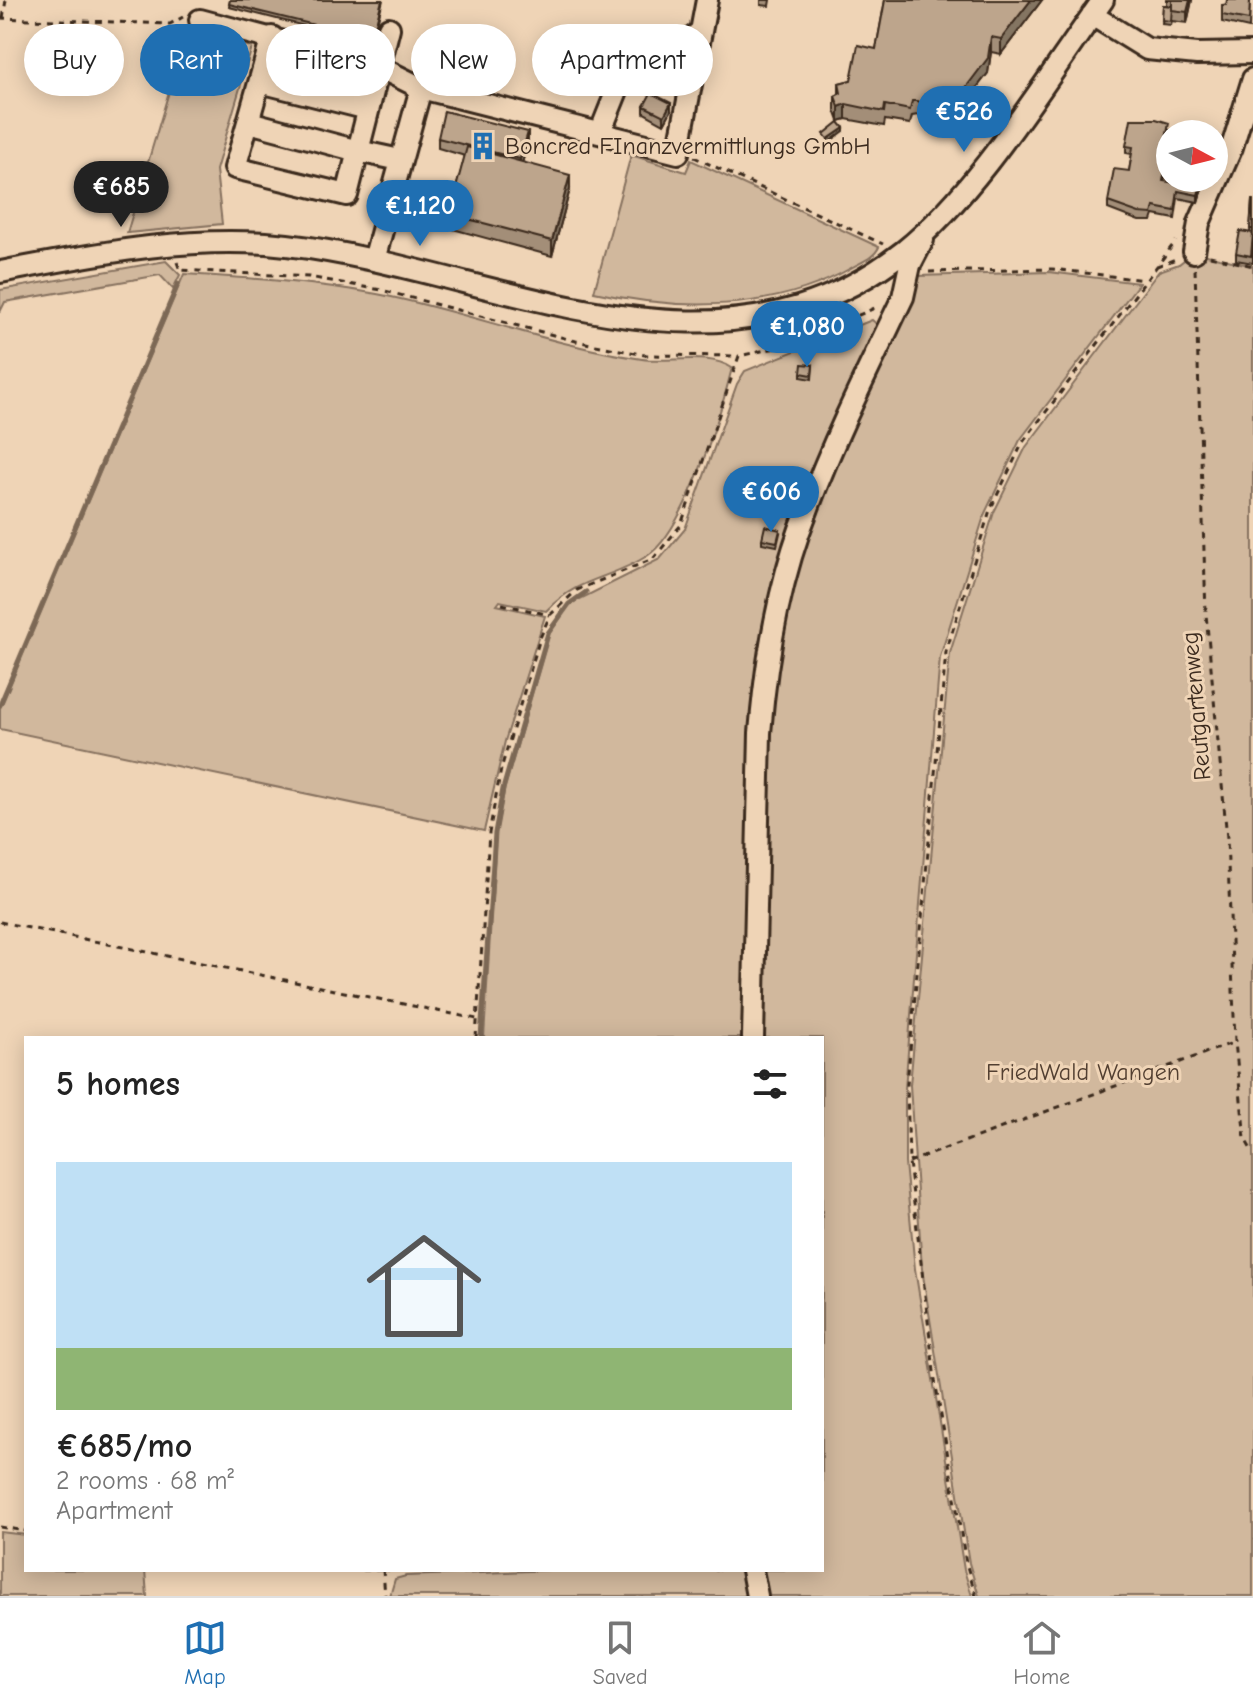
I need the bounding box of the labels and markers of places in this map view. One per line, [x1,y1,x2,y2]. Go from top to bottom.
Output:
pin: €526 [917,86,1011,154]
building icon: Boncred FInanzvermittlungs GmbH [468,131,498,161]
place label: Boncred FInanzvermittlungs GmbH [505,132,871,160]
pin: €685 [74,161,168,229]
pin: €1,120 [355,180,485,248]
pin: €1,080 [742,301,872,369]
pin: €606 [724,466,818,534]

